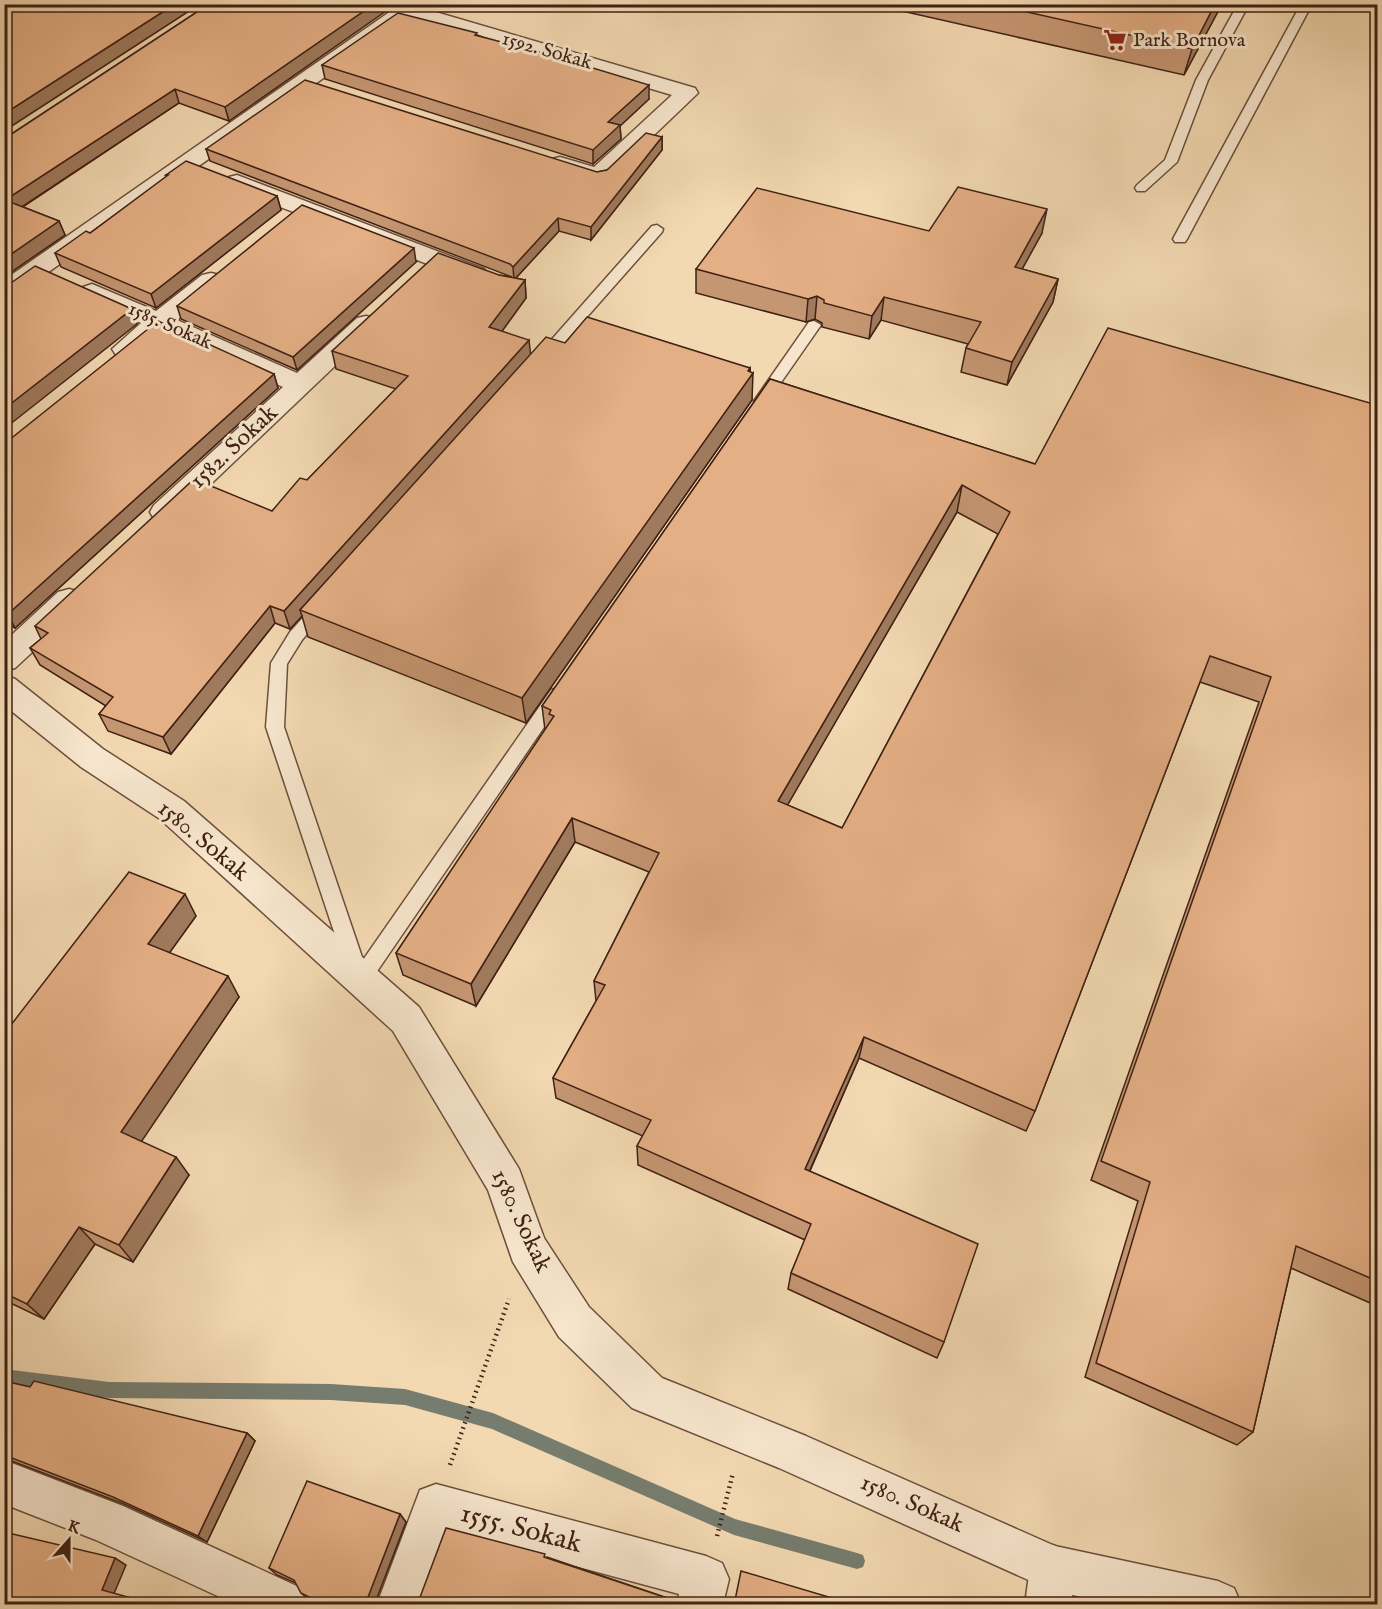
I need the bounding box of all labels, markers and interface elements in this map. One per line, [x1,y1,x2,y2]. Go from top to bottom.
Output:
street label: 1592. Sokak [499,26,595,76]
supermarket icon: Park Bornova [1102,27,1128,53]
place label: Park Bornova [1133,28,1246,53]
street label: 1585. Sokak [124,296,216,356]
street label: 1582. Sokak [183,398,285,496]
street label: 1580. Sokak [151,794,255,888]
street label: 1580. Sokak [484,1164,558,1278]
street label: 1580. Sokak [855,1467,969,1541]
street label: 1555. Sokak [456,1496,587,1562]
north arrow [39,1510,99,1570]
text: K [65,1516,84,1540]

